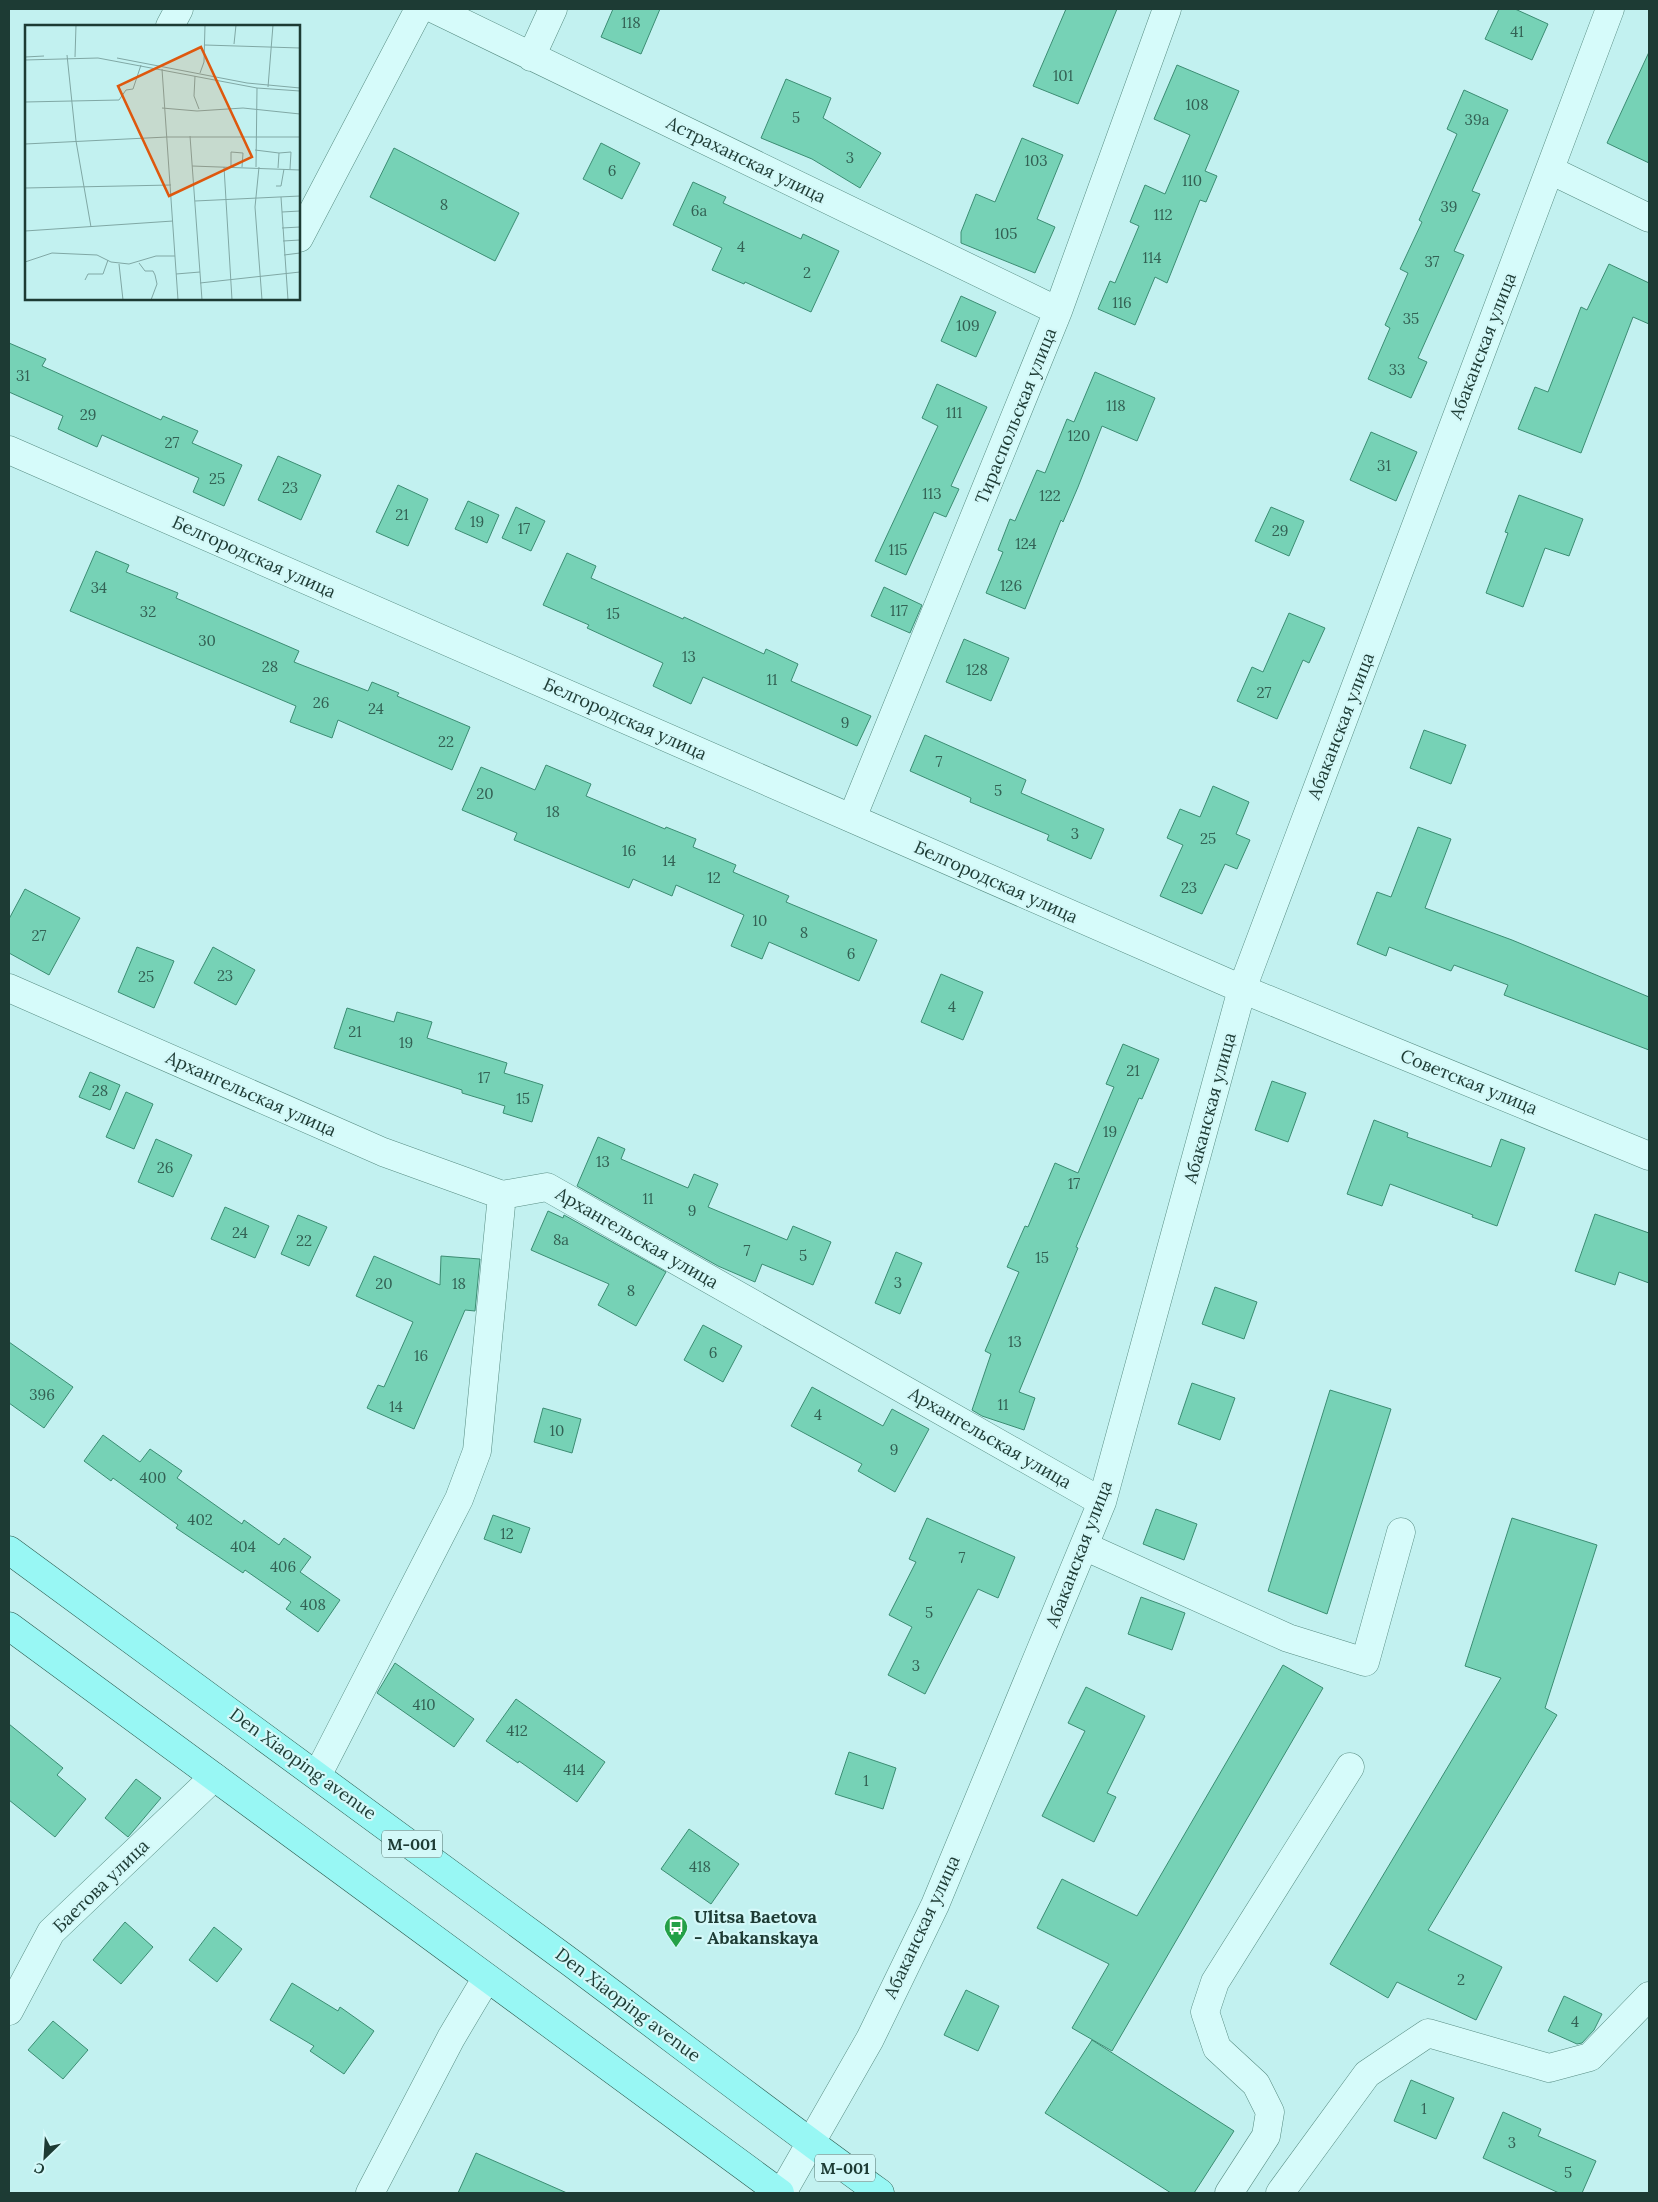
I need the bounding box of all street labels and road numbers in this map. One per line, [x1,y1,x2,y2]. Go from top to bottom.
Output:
street label: Астраханская улица [662,110,830,208]
street label: Абаканская улица [1444,269,1521,423]
street label: Тираспольская улица [970,324,1061,507]
street label: Белгородская улица [169,510,340,603]
street label: Абаканская улица [1302,649,1379,803]
street label: Белгородская улица [540,672,711,765]
street label: Белгородская улица [911,835,1082,928]
street label: Абаканская улица [1178,1030,1241,1187]
street label: Советская улица [1397,1044,1541,1120]
street label: Архангельская улица [161,1045,340,1142]
street label: Архангельская улица [551,1181,723,1294]
street label: Архангельская улица [904,1381,1076,1494]
street label: Абаканская улица [1040,1477,1117,1631]
street label: Den Xiaoping avenue [225,1703,381,1825]
road number: M-001 [382,1830,442,1858]
street label: Баетова улица [48,1834,154,1937]
street label: Абаканская улица [878,1852,965,2003]
street label: Den Xiaoping avenue [551,1942,706,2067]
road number: M-001 [815,2154,875,2182]

